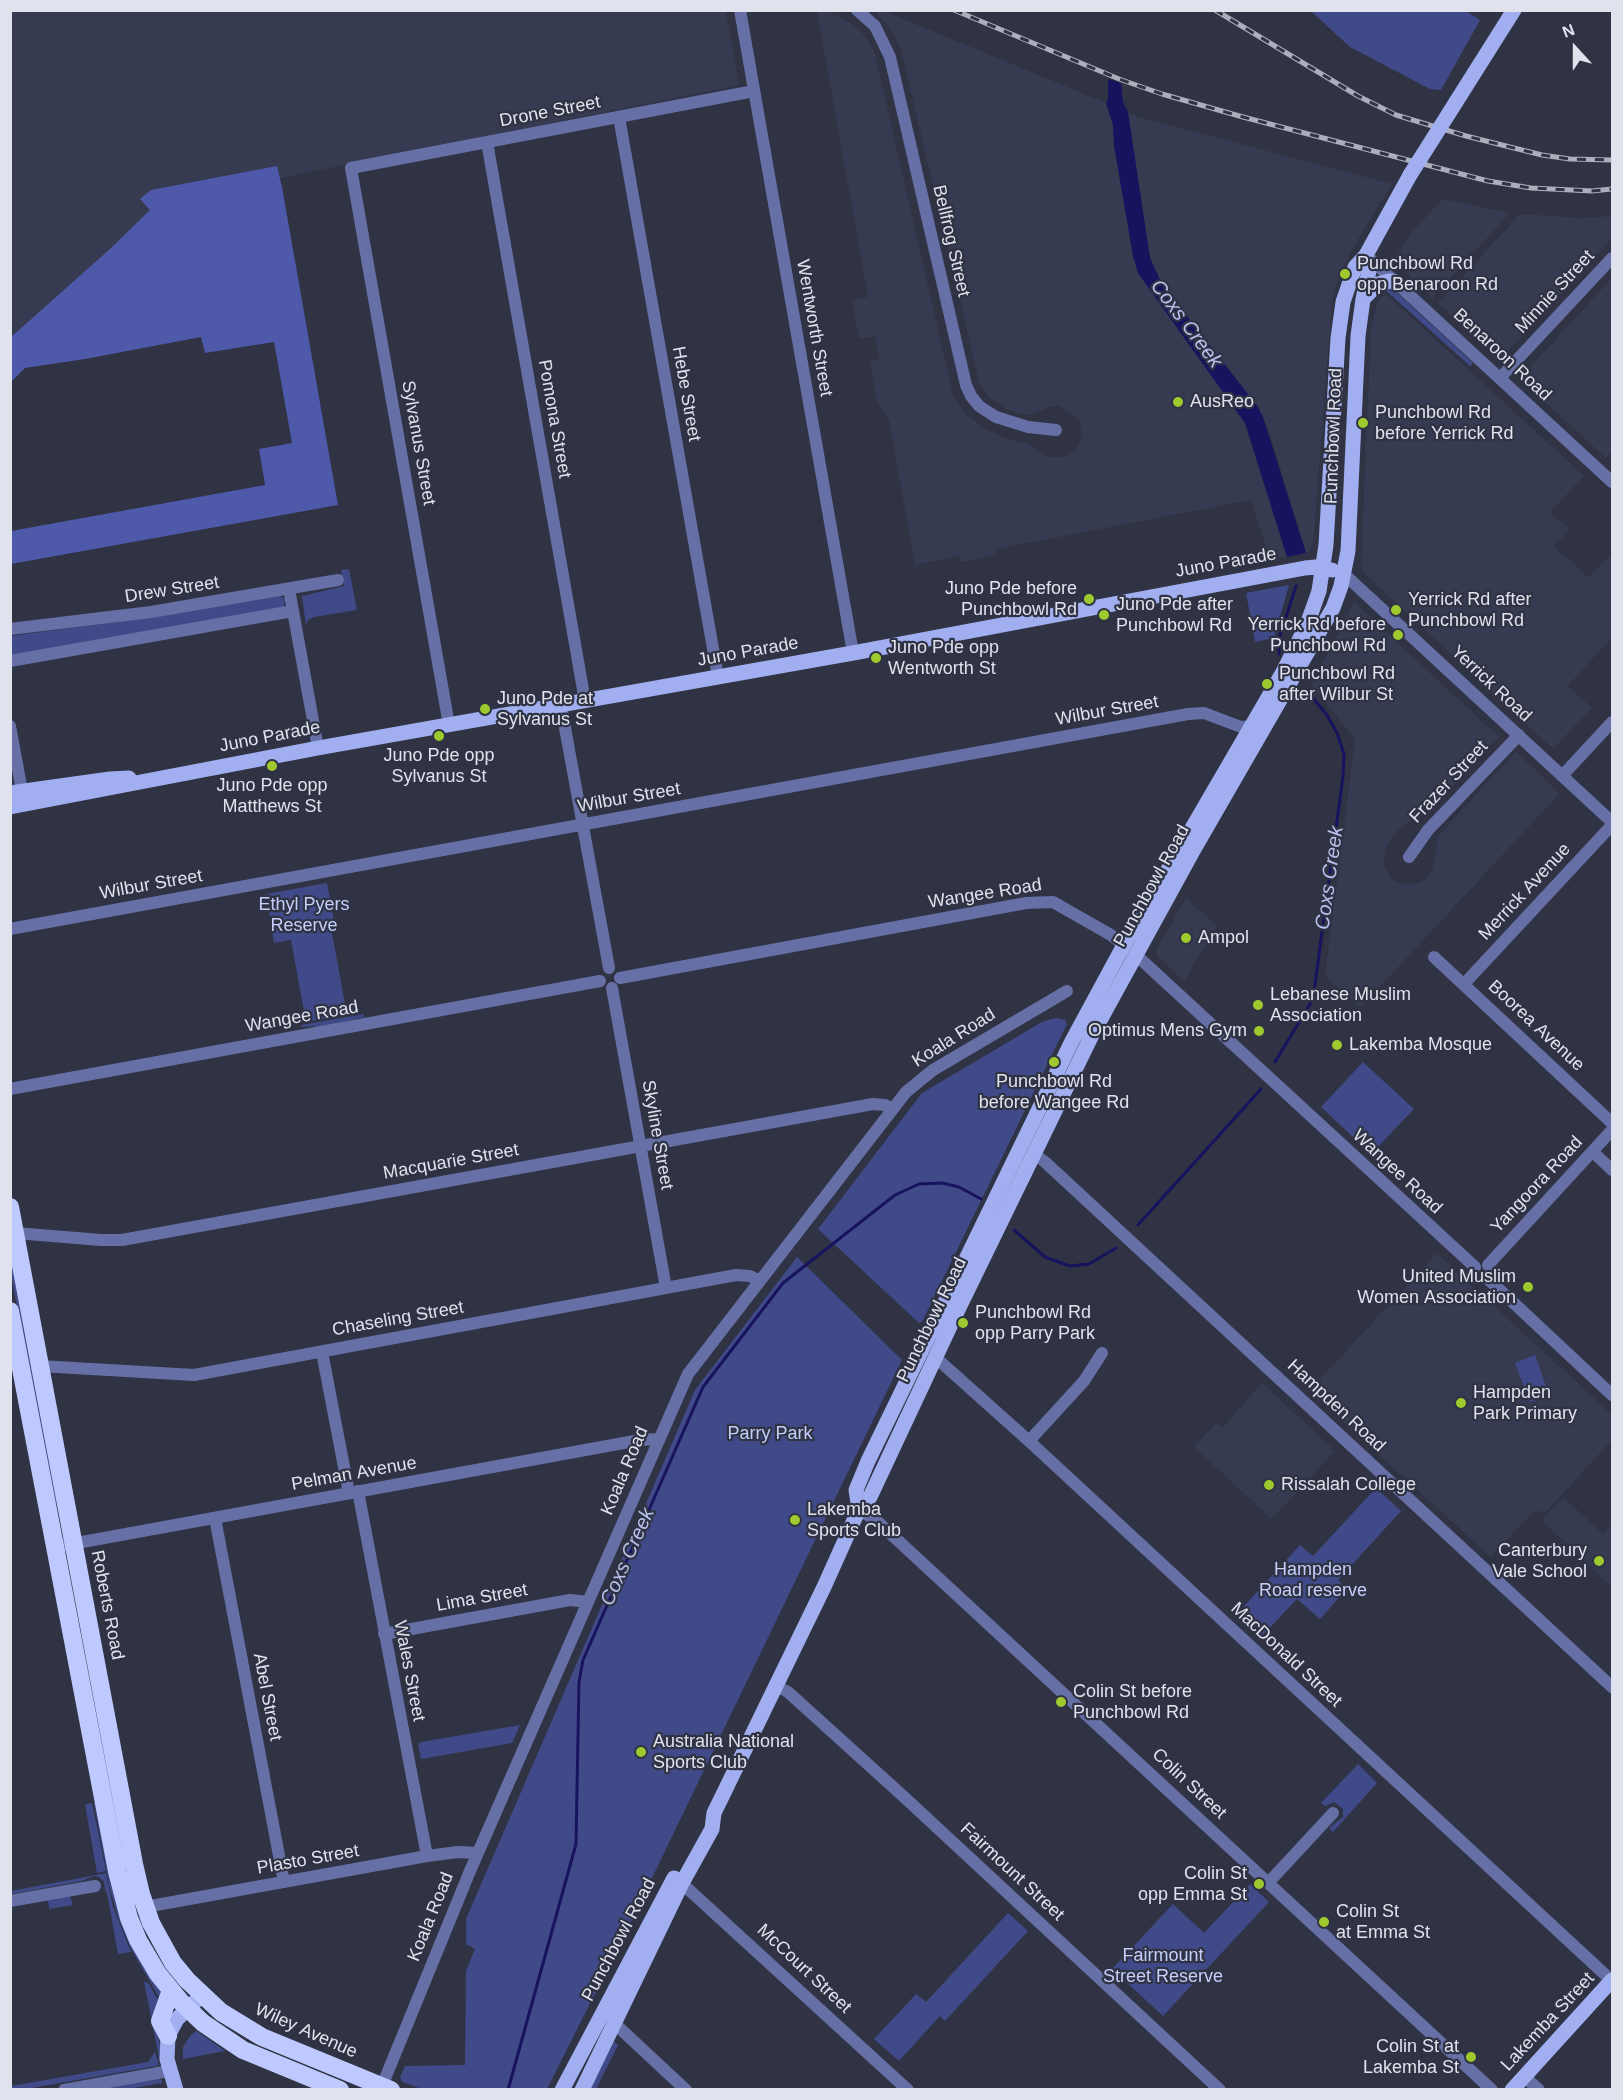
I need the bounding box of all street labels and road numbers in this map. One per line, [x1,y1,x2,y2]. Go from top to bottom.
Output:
street label: Drone Street [498,92,602,132]
street label: Bellfrog Street [928,183,974,299]
street label: Minnie Street [1511,246,1599,338]
street label: Wentworth Street [791,258,837,398]
street label: Benaroon Road [1449,304,1555,406]
street label: Hebe Street [667,345,705,443]
street label: Pomona Street [533,358,575,480]
street label: Punchbowl Road [1321,368,1347,504]
street label: Sylvanus Street [396,379,440,507]
street label: Juno Parade [1174,544,1278,582]
street label: Drew Street [123,572,221,608]
street label: Juno Parade [696,633,800,671]
street label: Yerrick Road [1446,641,1536,727]
street label: Wilbur Street [1054,691,1160,731]
street label: Juno Parade [218,717,322,757]
street label: Frazer Street [1405,736,1493,828]
street label: Wilbur Street [576,778,682,818]
street label: Punchbowl Road [1110,821,1194,951]
street label: Merrick Avenue [1475,839,1575,945]
street label: Wilbur Street [98,865,204,905]
street label: Wangee Road [927,874,1043,914]
street label: Boorea Avenue [1483,976,1589,1076]
street label: Wangee Road [244,996,360,1038]
street label: Koala Road [908,1004,1000,1072]
street label: Skyline Street [637,1078,677,1192]
street label: Wangee Road [1348,1125,1446,1219]
street label: Yangoora Road [1487,1132,1587,1238]
street label: Macquarie Street [382,1139,520,1185]
street label: Punchbowl Road [892,1254,972,1386]
street label: Chaseling Street [331,1297,465,1341]
street label: Hampden Road [1283,1355,1389,1457]
street label: Koala Road [597,1423,653,1519]
street label: Pelman Avenue [290,1452,418,1496]
street label: Roberts Road [86,1548,128,1662]
street label: Lima Street [435,1579,529,1617]
street label: MacDonald Street [1226,1598,1346,1712]
street label: Wales Street [389,1619,429,1723]
street label: Abel Street [248,1651,286,1743]
street label: Colin Street [1147,1744,1231,1824]
street label: Fairmount Street [956,1818,1068,1926]
street label: Plasto Street [255,1840,361,1880]
street label: Koala Road [403,1869,459,1965]
street label: Punchbowl Road [578,1875,660,2005]
street label: McCourt Street [752,1920,856,2018]
street label: Lakemba Street [1497,1968,1599,2076]
street label: Wiley Avenue [251,1999,361,2063]

